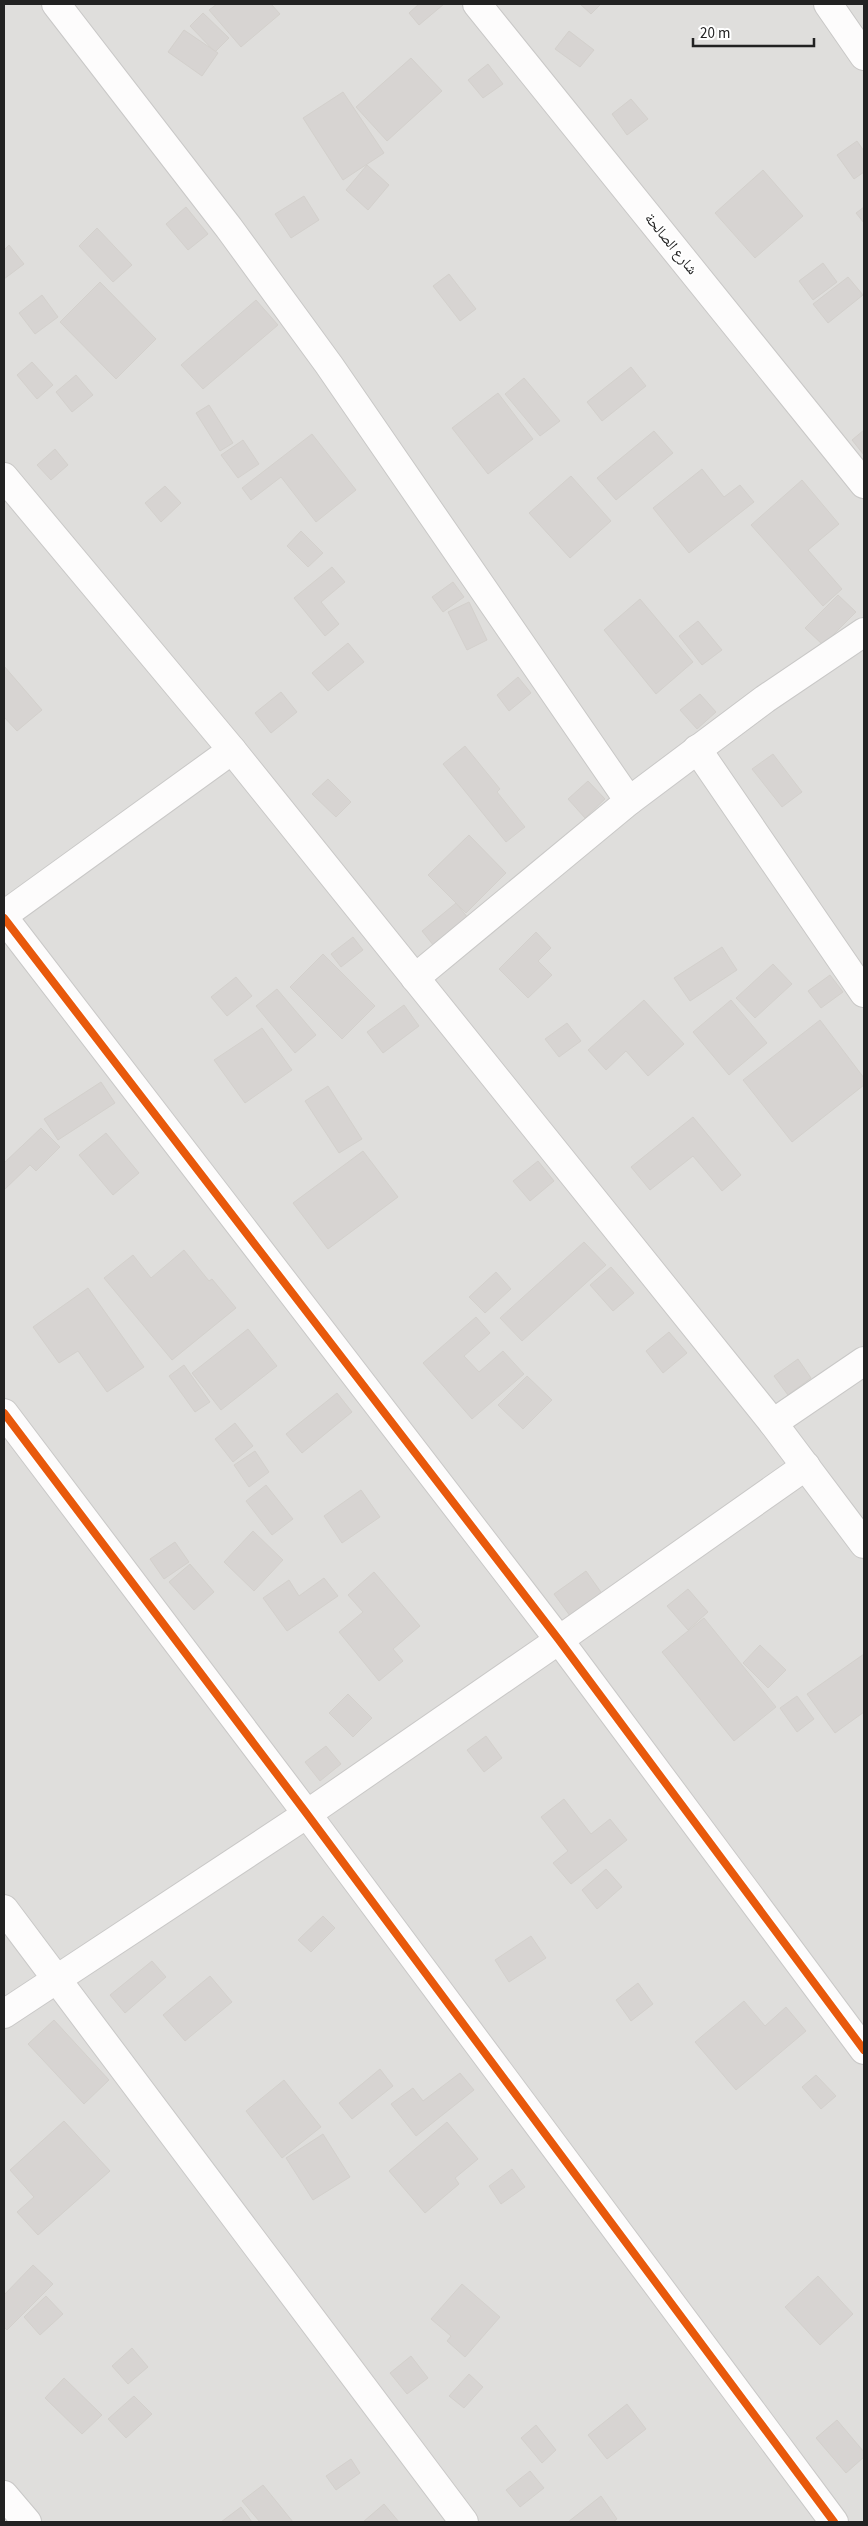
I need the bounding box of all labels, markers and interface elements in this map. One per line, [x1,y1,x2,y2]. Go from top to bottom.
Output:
scale bar [693,15,814,47]
text: 20 m [700,23,730,44]
street label: شارع الصالحة [640,209,702,279]

